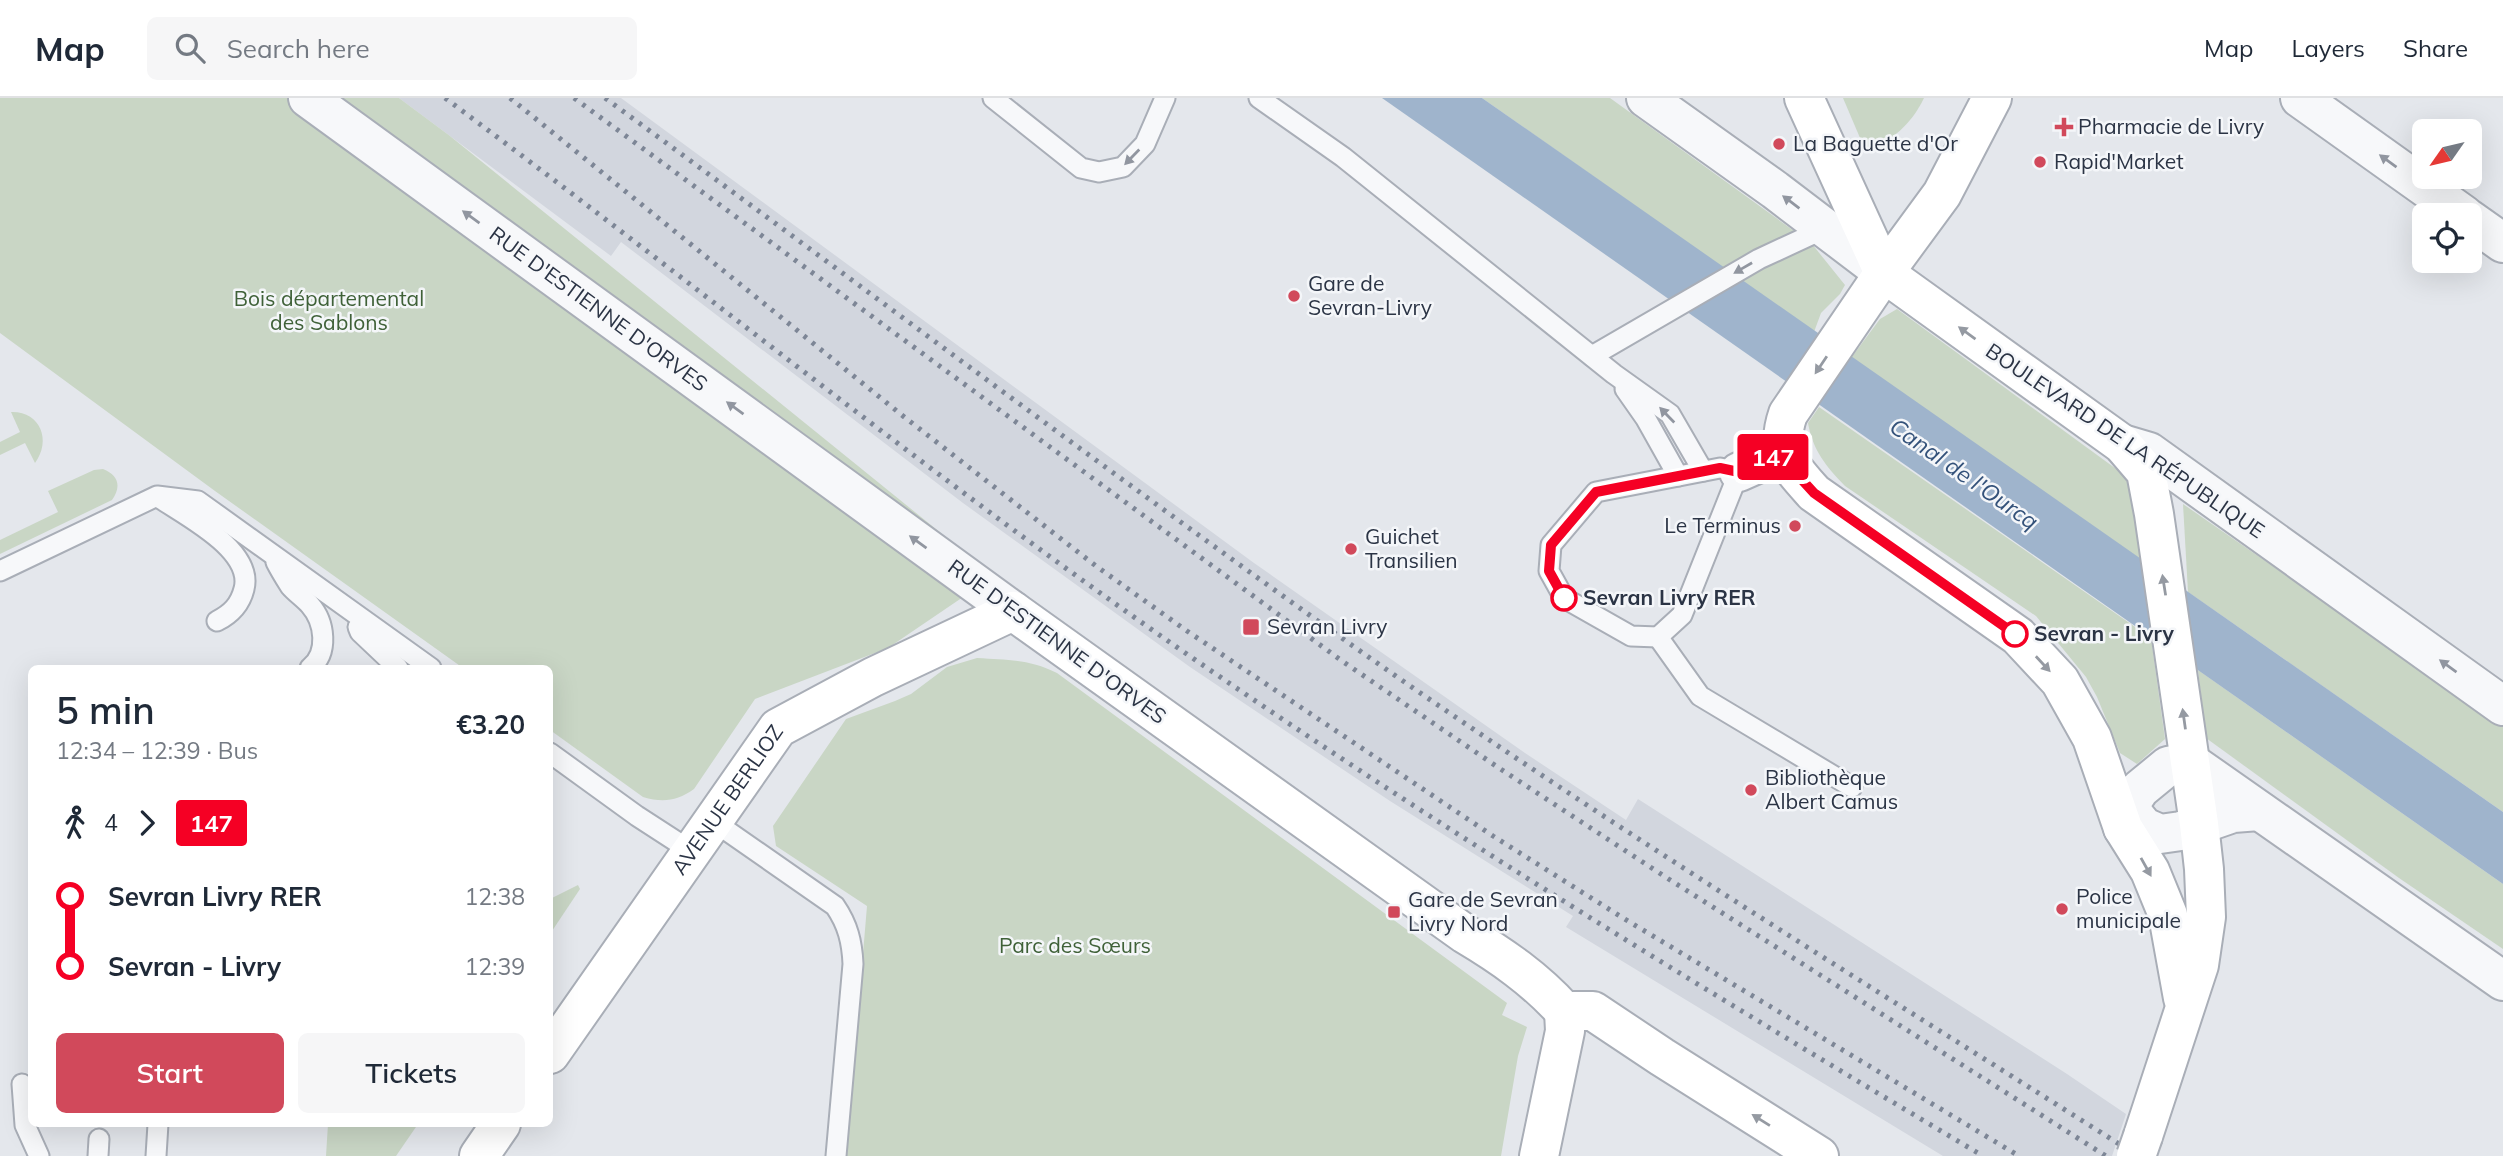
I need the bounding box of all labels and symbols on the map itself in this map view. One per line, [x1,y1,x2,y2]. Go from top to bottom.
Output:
place label: Pharmacie de Livry [2078,113,2264,139]
marker: Pharmacie de Livry [2056,119,2072,135]
north arrow [2412,119,2482,189]
place label: La Baguette d'Or [1793,130,1958,156]
marker: La Baguette d'Or [1771,136,1787,152]
one-way arrow [1125,148,1141,165]
place label: Rapid'Market [2054,148,2184,174]
marker: Rapid'Market [2032,154,2048,170]
one-way arrow [2379,154,2397,168]
one-way arrow [1782,195,1800,209]
one-way arrow [462,210,480,224]
street label: RUE D'ESTIENNE D'ORVES [485,220,713,396]
one-way arrow [1733,262,1752,275]
place label: Gare de Sevran-Livry [1308,270,1432,320]
park label: Bois départemental des Sablons [234,285,424,335]
marker: Gare de Sevran-Livry [1286,288,1302,304]
one-way arrow [1958,326,1976,340]
street label: BOULEVARD DE LA RÉPUBLIQUE [1981,337,2270,543]
one-way arrow [1814,355,1827,375]
one-way arrow [725,401,744,415]
one-way arrow [1659,406,1676,423]
water label: Canal de l'Ourcq [1884,412,2044,536]
line badge: 147 [1733,434,1813,480]
place label: Le Terminus [1664,512,1781,538]
marker: Le Terminus [1787,518,1803,534]
place label: Guichet Transilien [1365,523,1458,573]
one-way arrow [909,535,928,549]
marker: Guichet Transilien [1343,541,1359,557]
street label: RUE D'ESTIENNE D'ORVES [943,553,1172,729]
one-way arrow [2158,574,2169,596]
place label: Sevran Livry RER [1583,584,1756,610]
marker: Sevran Livry RER [1551,585,1577,611]
place label: Sevran Livry [1267,613,1387,639]
marker: Sevran Livry [1241,617,1261,637]
place label: Sevran - Livry [2034,620,2174,646]
marker: Sevran - Livry [2002,621,2028,647]
one-way arrow [2035,655,2051,672]
one-way arrow [2439,659,2457,673]
one-way arrow [2178,708,2189,730]
street label: AVENUE BERLIOZ [666,720,788,879]
place label: Bibliothèque Albert Camus [1765,764,1898,814]
marker: Bibliothèque Albert Camus [1743,782,1759,798]
one-way arrow [2140,857,2152,877]
place label: Police municipale [2076,883,2181,933]
place label: Gare de Sevran Livry Nord [1408,886,1558,936]
marker: Police municipale [2054,901,2070,917]
marker: Gare de Sevran Livry Nord [1386,904,1402,920]
park label: Parc des Sœurs [999,932,1151,958]
one-way arrow [1751,1113,1770,1126]

